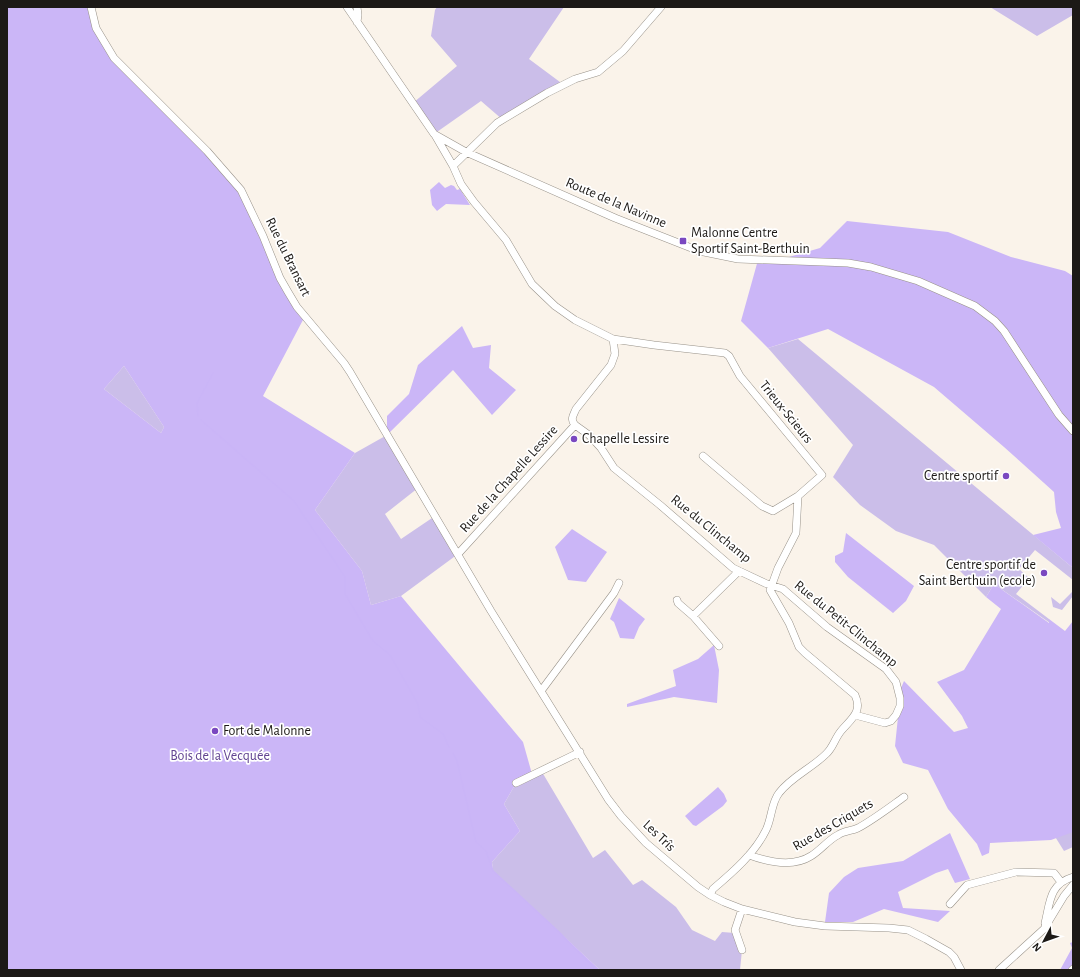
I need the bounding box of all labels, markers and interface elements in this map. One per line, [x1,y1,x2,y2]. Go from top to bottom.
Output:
street label: Route de la Navinne [563,175,669,231]
street label: Rue du Bransart [263,215,313,299]
place label: Malonne Centre Sportif Saint-Berthuin [691,226,810,256]
marker: Malonne Centre Sportif Saint-Berthuin [678,236,688,246]
street label: Trieux-Scieurs [757,378,815,446]
street label: Rue de la Chapelle Lessire [457,423,561,535]
place label: Chapelle Lessire [582,432,669,446]
marker: Chapelle Lessire [569,434,579,444]
place label: Centre sportif [924,469,999,483]
marker: Centre sportif [1001,471,1011,481]
street label: Rue du Clinchamp [668,492,754,566]
place label: Centre sportif de Saint Berthuin (ecole) [919,558,1036,588]
marker: Centre sportif de Saint Berthuin (ecole) [1039,568,1049,578]
street label: Rue du Petit-Clinchamp [792,578,900,670]
place label: Fort de Malonne [223,724,311,738]
marker: Fort de Malonne [210,726,220,736]
park label: Bois de la Vecquée [170,749,270,763]
street label: Rue des Criquets [791,796,875,854]
street label: Les Trîs [640,818,678,854]
north arrow [1024,921,1064,961]
text: N [1030,941,1043,954]

